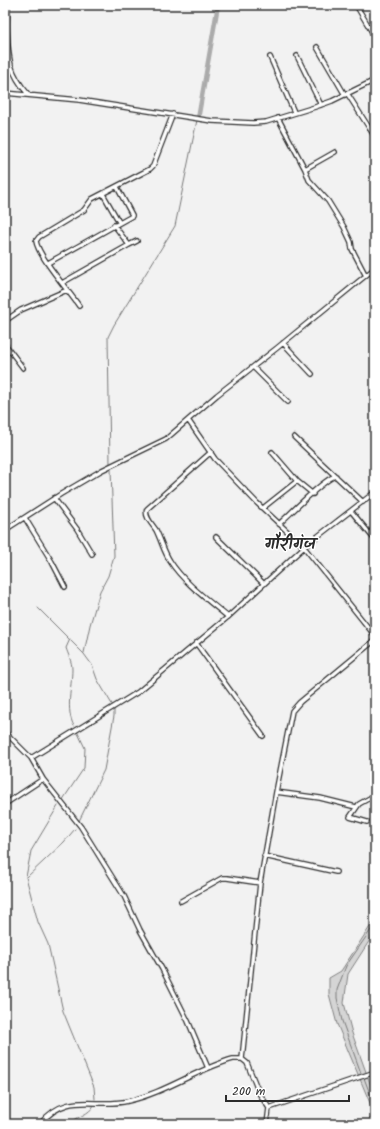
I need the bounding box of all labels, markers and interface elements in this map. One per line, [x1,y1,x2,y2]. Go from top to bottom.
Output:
district label: गौरीगंज [264,531,319,557]
scale bar [226,1077,349,1103]
text: 200 m [232,1082,266,1101]

